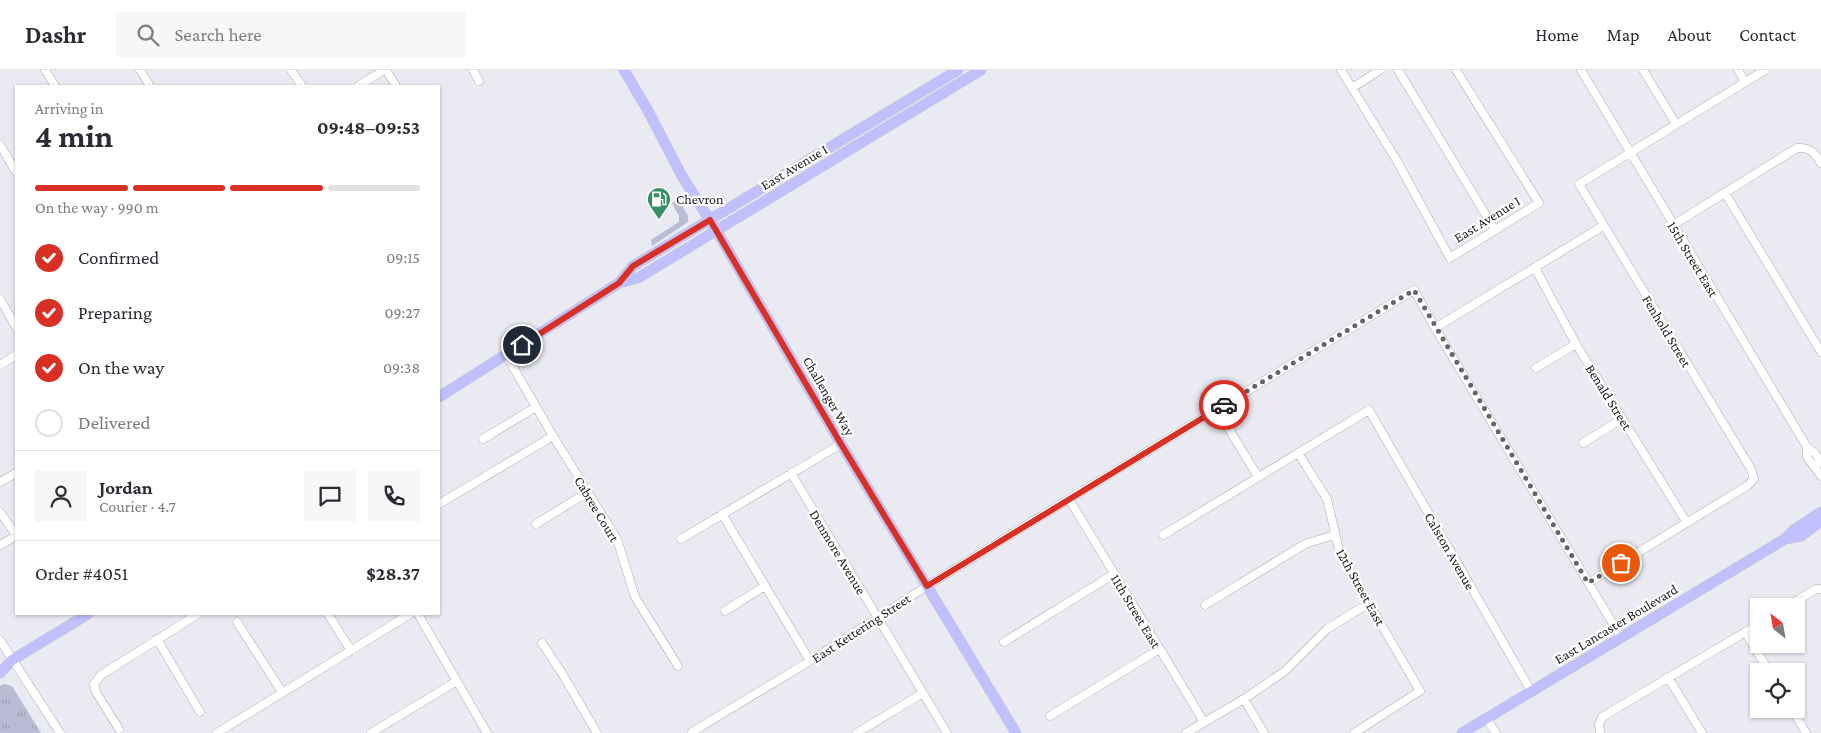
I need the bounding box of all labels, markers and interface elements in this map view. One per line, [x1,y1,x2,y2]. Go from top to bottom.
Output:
search box [116,12,466,57]
text: Dashr [25,21,86,48]
icon: search [134,21,162,49]
text: Search here [174,24,262,45]
text: Home [1536,25,1579,45]
text: Map [1607,25,1639,45]
text: About [1667,25,1711,45]
text: Contact [1739,25,1796,45]
text: Arriving in [35,100,103,117]
text: 09:48–09:53 [317,117,420,138]
text: 4 min [35,118,113,154]
street label: East Avenue I [758,141,830,193]
fuel station icon: Chevron [646,186,672,220]
place label: Chevron [676,191,724,207]
street label: East Avenue I [1451,192,1523,246]
text: On the way · 990 m [35,199,159,216]
street label: 15th Street East [1664,218,1722,300]
icon: check [35,244,63,272]
text: Confirmed [78,247,159,268]
text: 09:15 [386,249,420,266]
street label: Fenhold Street [1639,292,1695,370]
icon: check [35,299,63,327]
text: Preparing [78,302,152,323]
text: 09:27 [384,304,420,321]
pin [501,324,543,366]
icon: home [508,331,536,359]
icon: check [35,354,63,382]
street label: Challenger Way [800,354,858,439]
text: On the way [78,357,164,378]
text: 09:38 [383,359,420,376]
street label: Benald Street [1583,361,1636,433]
courier [1199,380,1249,430]
icon: car [1210,391,1238,419]
text: Delivered [78,412,151,433]
button: person [35,470,87,522]
button: chat [304,470,356,522]
button: phone [368,470,420,522]
street label: Cabree Court [571,473,623,545]
text: Jordan [99,477,153,498]
text: Courier · 4.7 [99,498,176,515]
street label: Denmore Avenue [806,507,870,597]
street label: Calston Avenue [1421,509,1479,593]
pin [1600,542,1642,584]
street label: 12th Street East [1333,546,1389,629]
icon: bag [1607,549,1635,577]
text: Order #4051 [35,563,128,584]
text: $28.37 [366,563,420,584]
street label: 11th Street East [1108,571,1165,651]
street label: East Lancaster Boulevard [1552,581,1681,667]
street label: East Kettering Street [809,590,914,666]
north arrow [1750,598,1805,652]
map controls [1750,598,1805,718]
button: locate [1750,663,1805,718]

